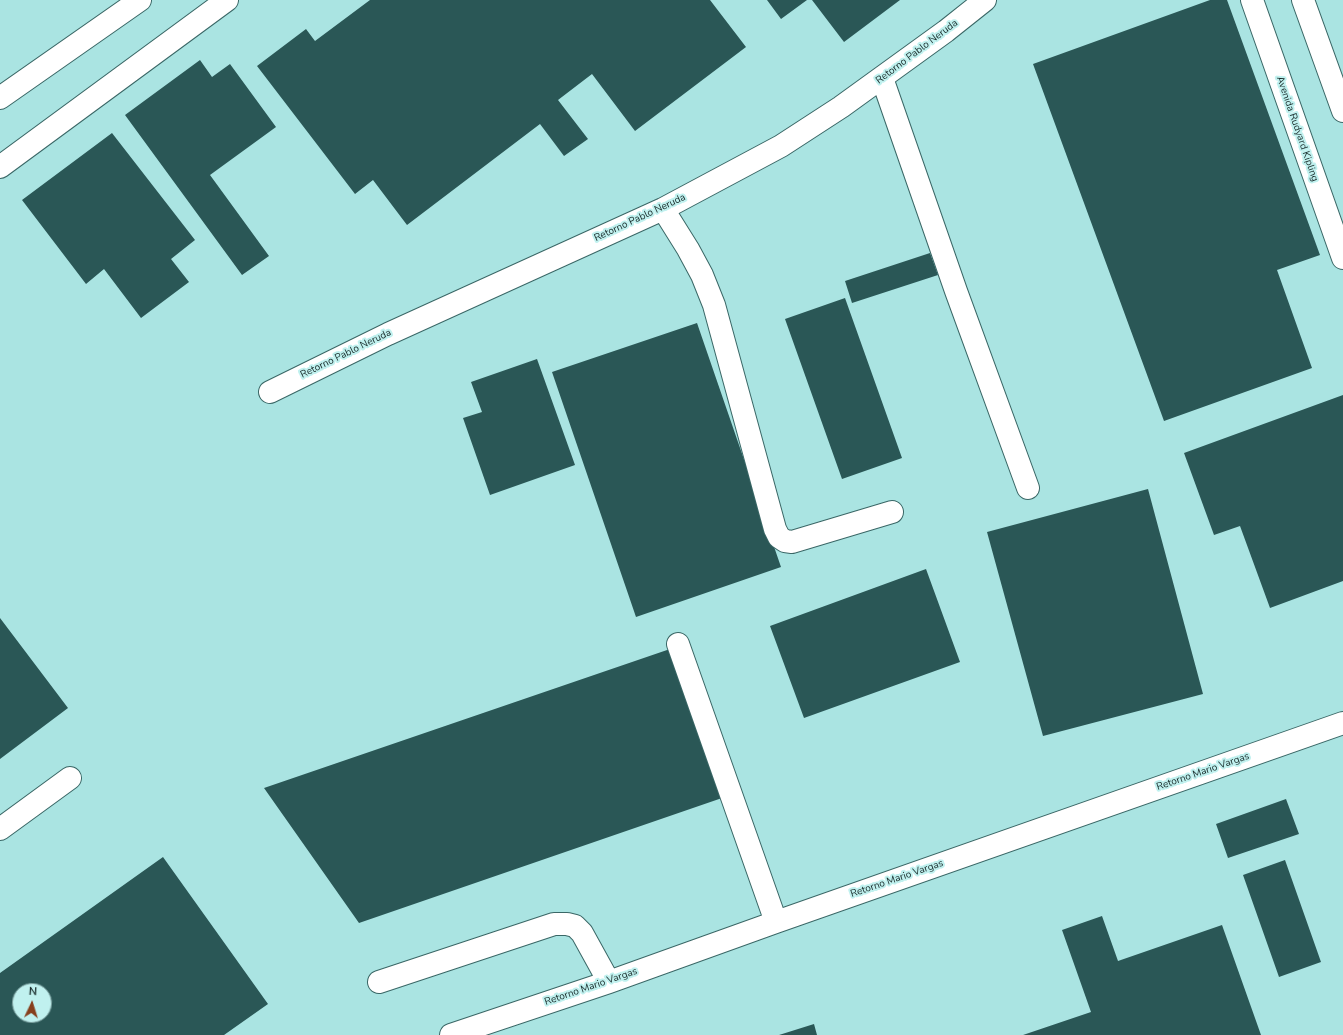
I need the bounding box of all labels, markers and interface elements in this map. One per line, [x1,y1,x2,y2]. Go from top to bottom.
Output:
street label: Retorno Pablo Neruda [874,17,960,87]
street label: Avenida Rudyard Kipling [1273,75,1321,183]
street label: Retorno Pablo Neruda [592,192,688,244]
street label: Retorno Pablo Neruda [299,327,393,381]
street label: Retorno Mario Vargas [1155,750,1251,794]
street label: Retorno Mario Vargas [849,857,945,901]
street label: Retorno Mario Vargas [543,965,639,1009]
north arrow [12,983,52,1023]
text: N [28,984,37,999]

